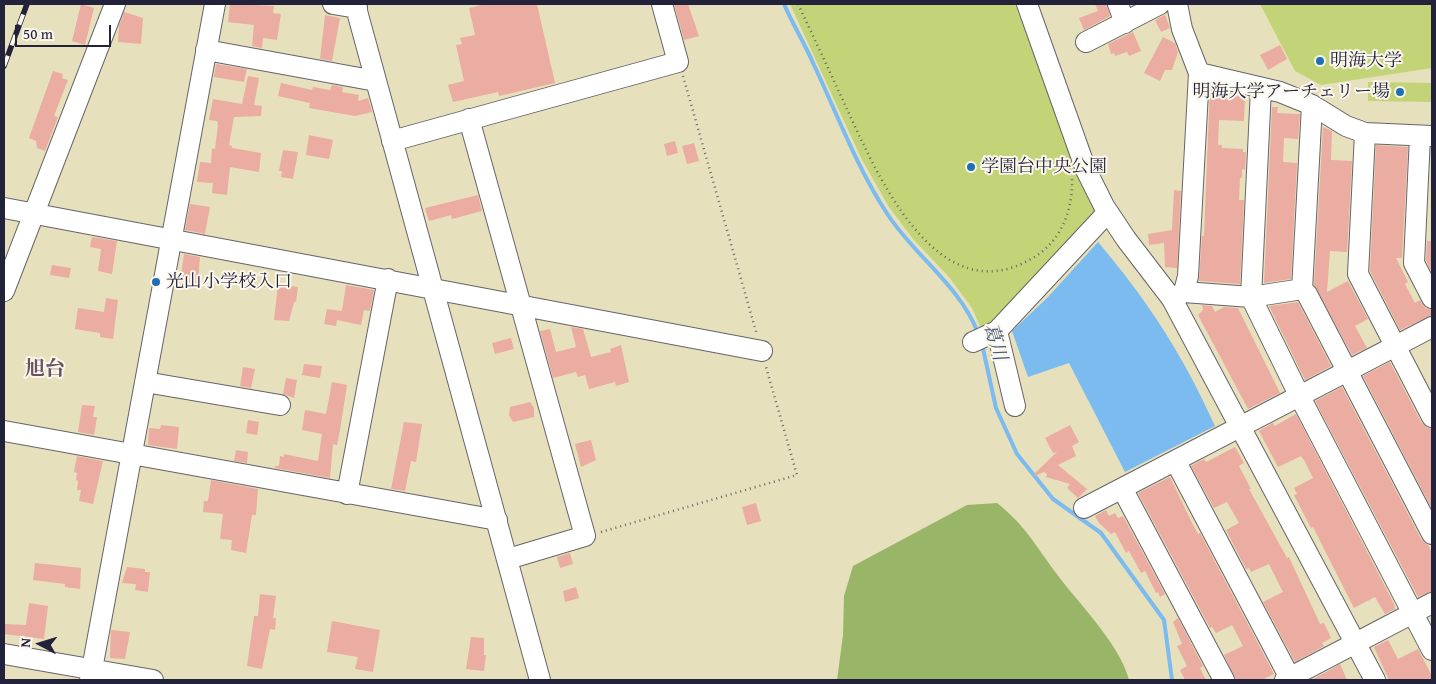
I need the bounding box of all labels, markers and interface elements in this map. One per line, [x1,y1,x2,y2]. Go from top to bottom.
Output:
scale bar [18,15,114,47]
text: 50 m [23,23,53,44]
place label: 明海大学 [1330,50,1402,72]
marker: 明海大学 [1314,55,1326,67]
place label: 明海大学アーチェリー場 [1193,81,1390,103]
marker: 明海大学アーチェリー場 [1394,86,1406,98]
place label: 学園台中央公園 [981,156,1107,178]
marker: 学園台中央公園 [965,161,977,173]
place label: 光山小学校入口 [166,271,292,293]
marker: 光山小学校入口 [150,276,162,288]
water label: 葛川 [978,320,1010,364]
district label: 旭台 [25,358,65,382]
north arrow [15,619,65,669]
text: N [15,637,35,648]

